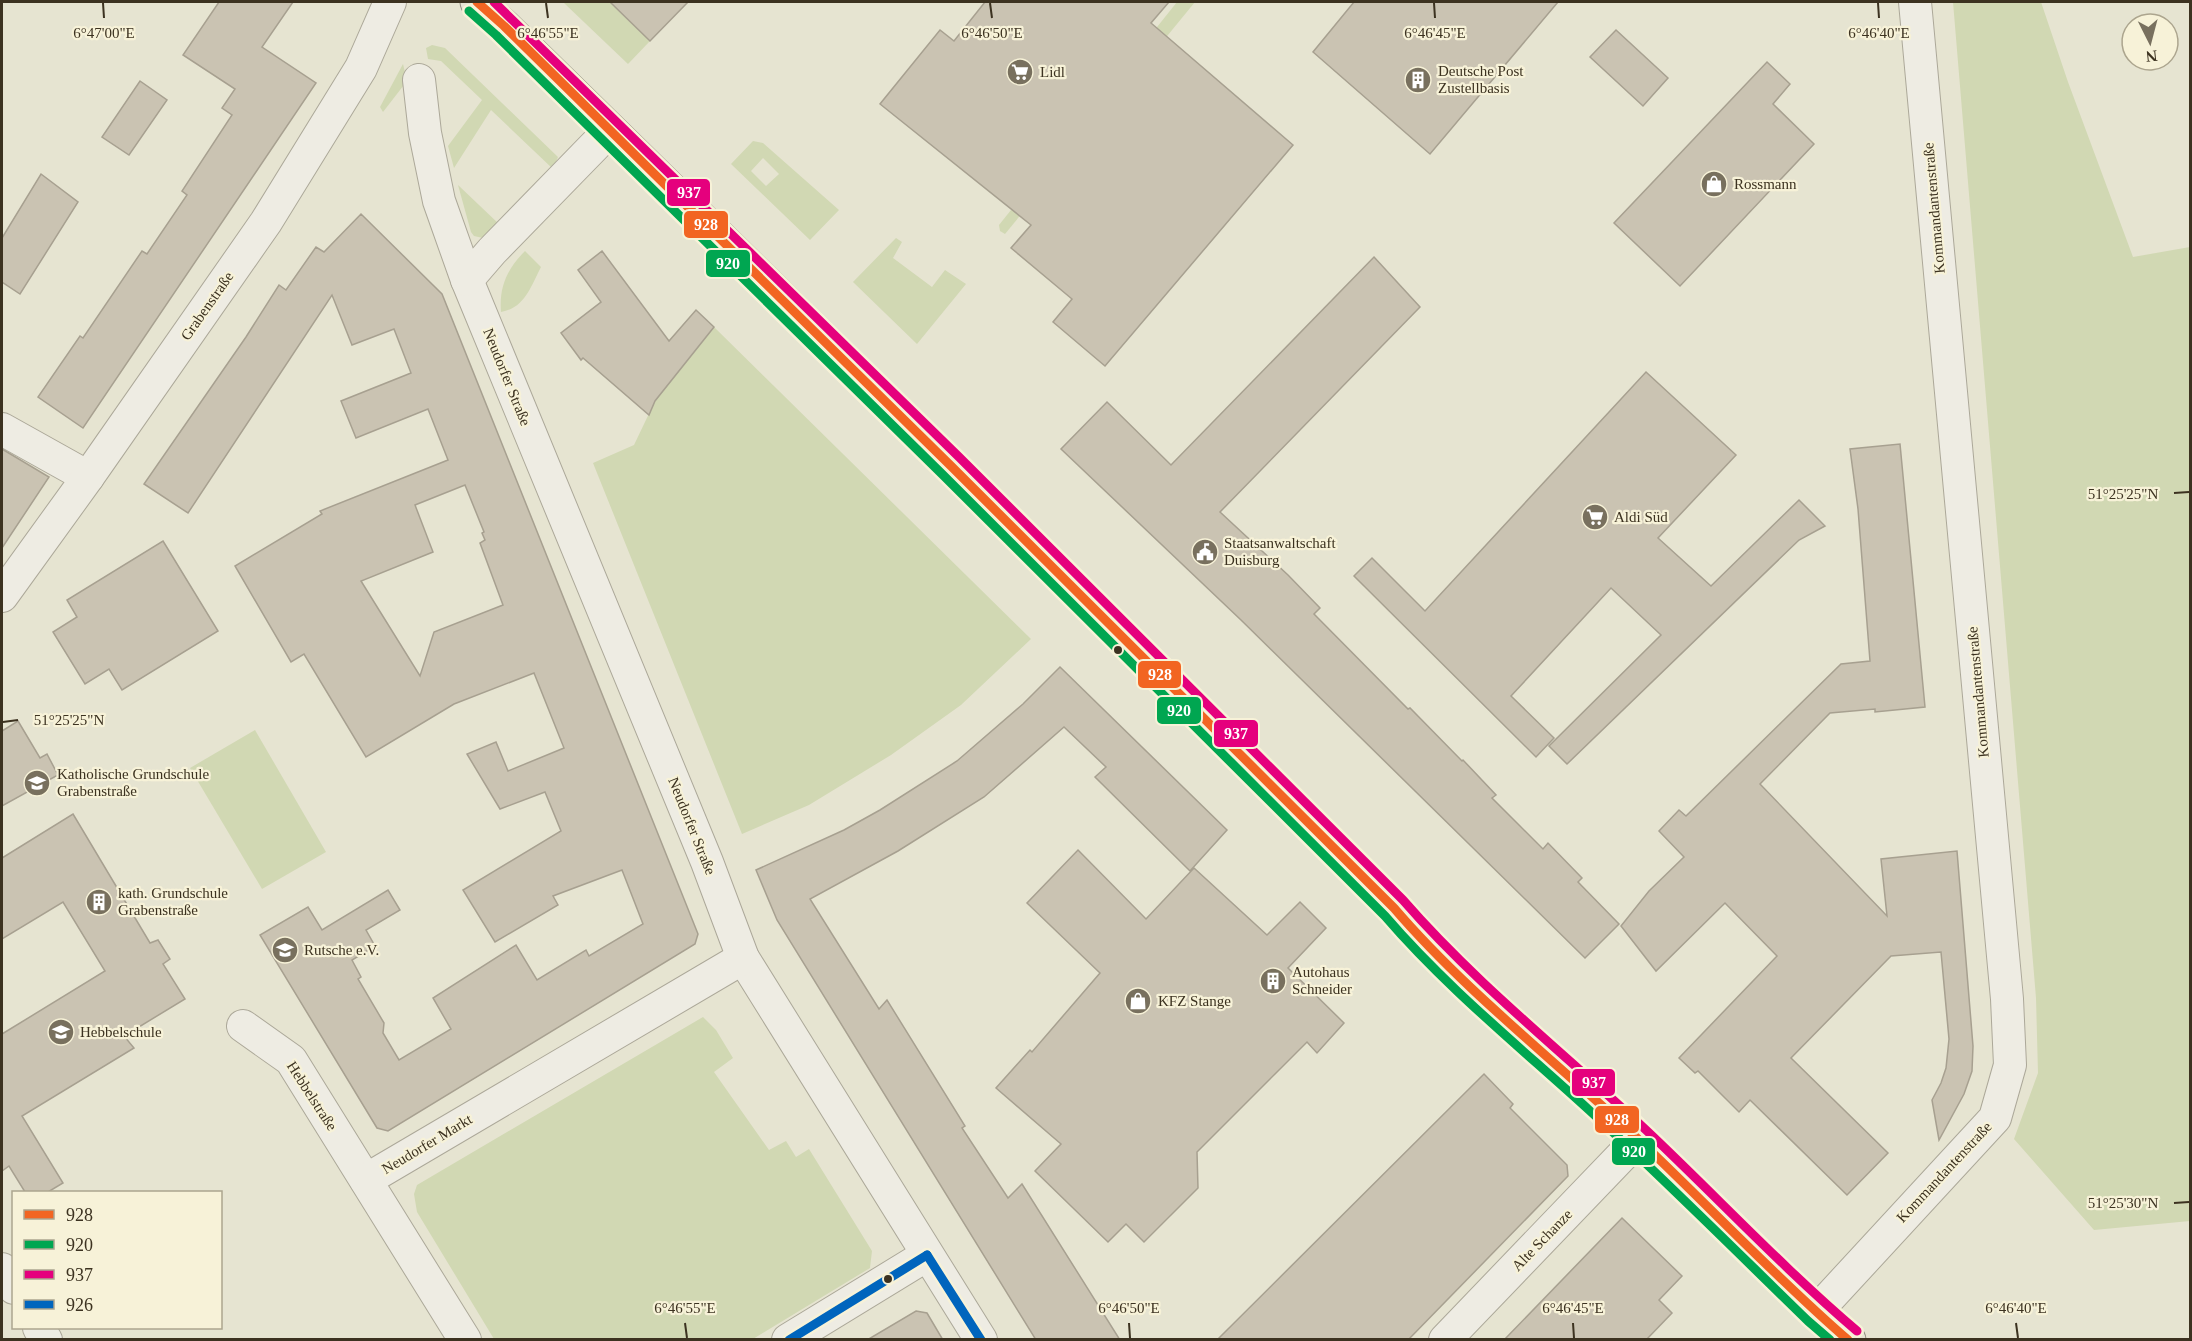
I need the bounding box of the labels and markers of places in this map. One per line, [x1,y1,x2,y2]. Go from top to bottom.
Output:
supermarket icon: Lidl [1005,57,1035,87]
place label: Deutsche Post Zustellbasis [1438,63,1524,96]
place label: Lidl [1040,64,1065,80]
building icon: Deutsche Post Zustellbasis [1403,65,1433,95]
shop icon: Rossmann [1699,169,1729,199]
place label: Rossmann [1734,176,1797,192]
supermarket icon: Aldi Süd [1580,502,1610,532]
place label: Aldi Süd [1614,509,1668,525]
place label: Staatsanwaltschaft Duisburg [1224,535,1336,568]
public building icon: Staatsanwaltschaft Duisburg [1190,537,1220,567]
unlabelled marker [1112,644,1124,656]
place label: Katholische Grundschule Grabenstraße [57,766,209,799]
school or university icon: Katholische Grundschule Grabenstraße [22,768,52,798]
place label: kath. Grundschule Grabenstraße [118,885,228,918]
building icon: kath. Grundschule Grabenstraße [84,887,114,917]
school or university icon: Rutsche e.V. [270,935,300,965]
place label: Rutsche e.V. [304,942,379,958]
place label: Autohaus Schneider [1292,964,1352,997]
building icon: Autohaus Schneider [1258,966,1288,996]
shop icon: KFZ Stange [1123,986,1153,1016]
place label: KFZ Stange [1158,993,1231,1009]
school or university icon: Hebbelschule [46,1017,76,1047]
place label: Hebbelschule [80,1024,162,1040]
unlabelled marker [882,1273,894,1285]

